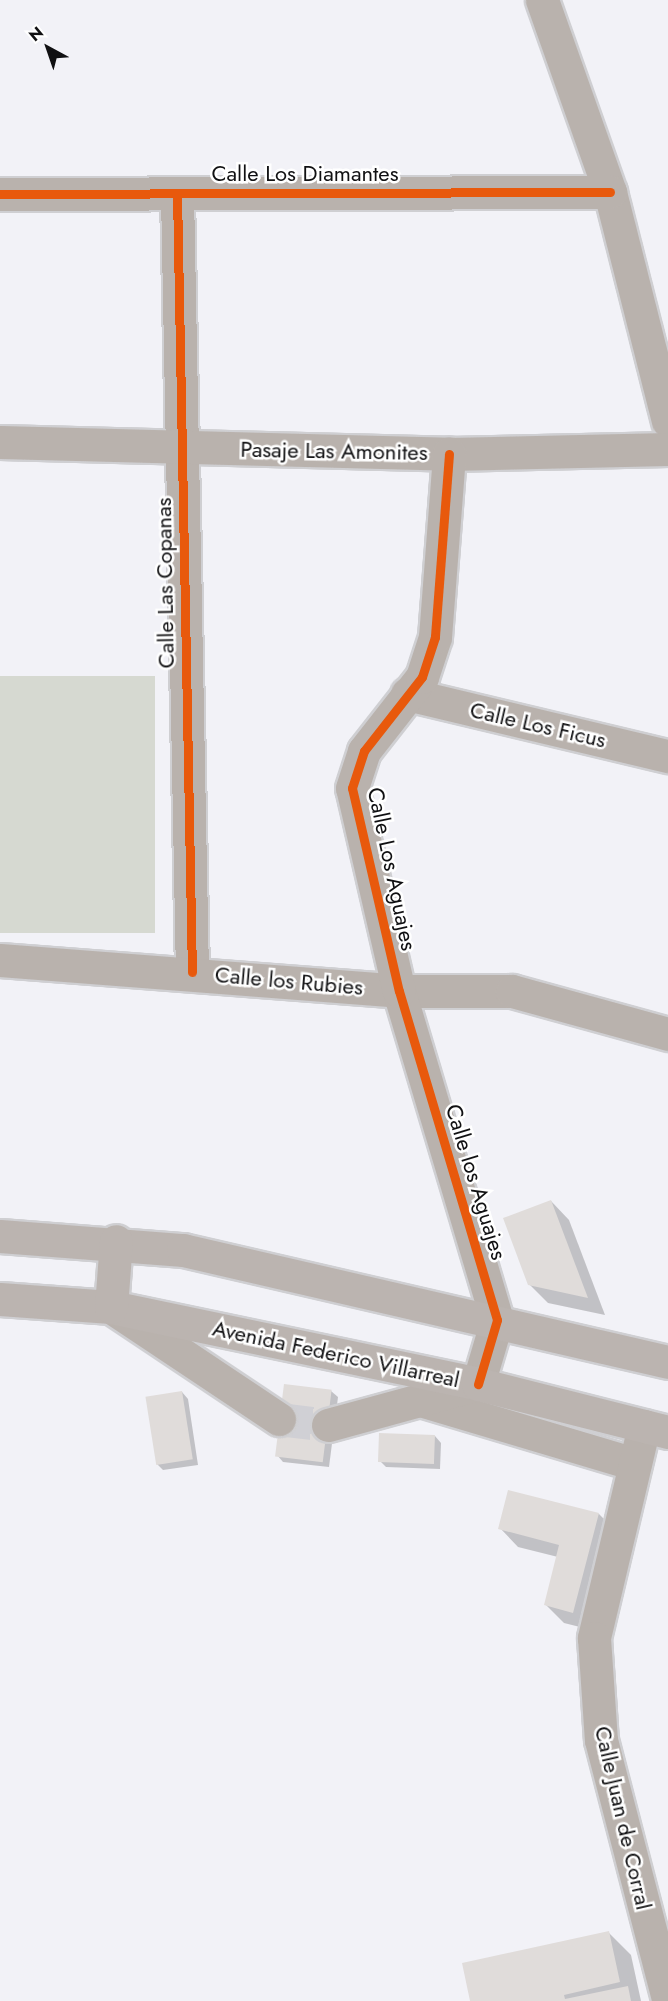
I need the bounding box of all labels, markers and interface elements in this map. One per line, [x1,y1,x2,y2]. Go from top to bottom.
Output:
north arrow [18,18,78,78]
text: N [24,21,48,47]
street label: Calle Los Diamantes [211,161,399,187]
street label: Pasaje Las Amonites [240,436,428,466]
street label: Calle Las Copanas [150,497,180,669]
street label: Calle Los Ficus [467,697,609,753]
street label: Calle Los Aguajes [362,785,422,953]
street label: Calle los Rubies [214,961,364,1001]
street label: Calle los Aguajes [440,1101,512,1263]
street label: Avenida Federico Villarreal [210,1315,462,1393]
street label: Calle Juan de Corral [589,1724,657,1912]

